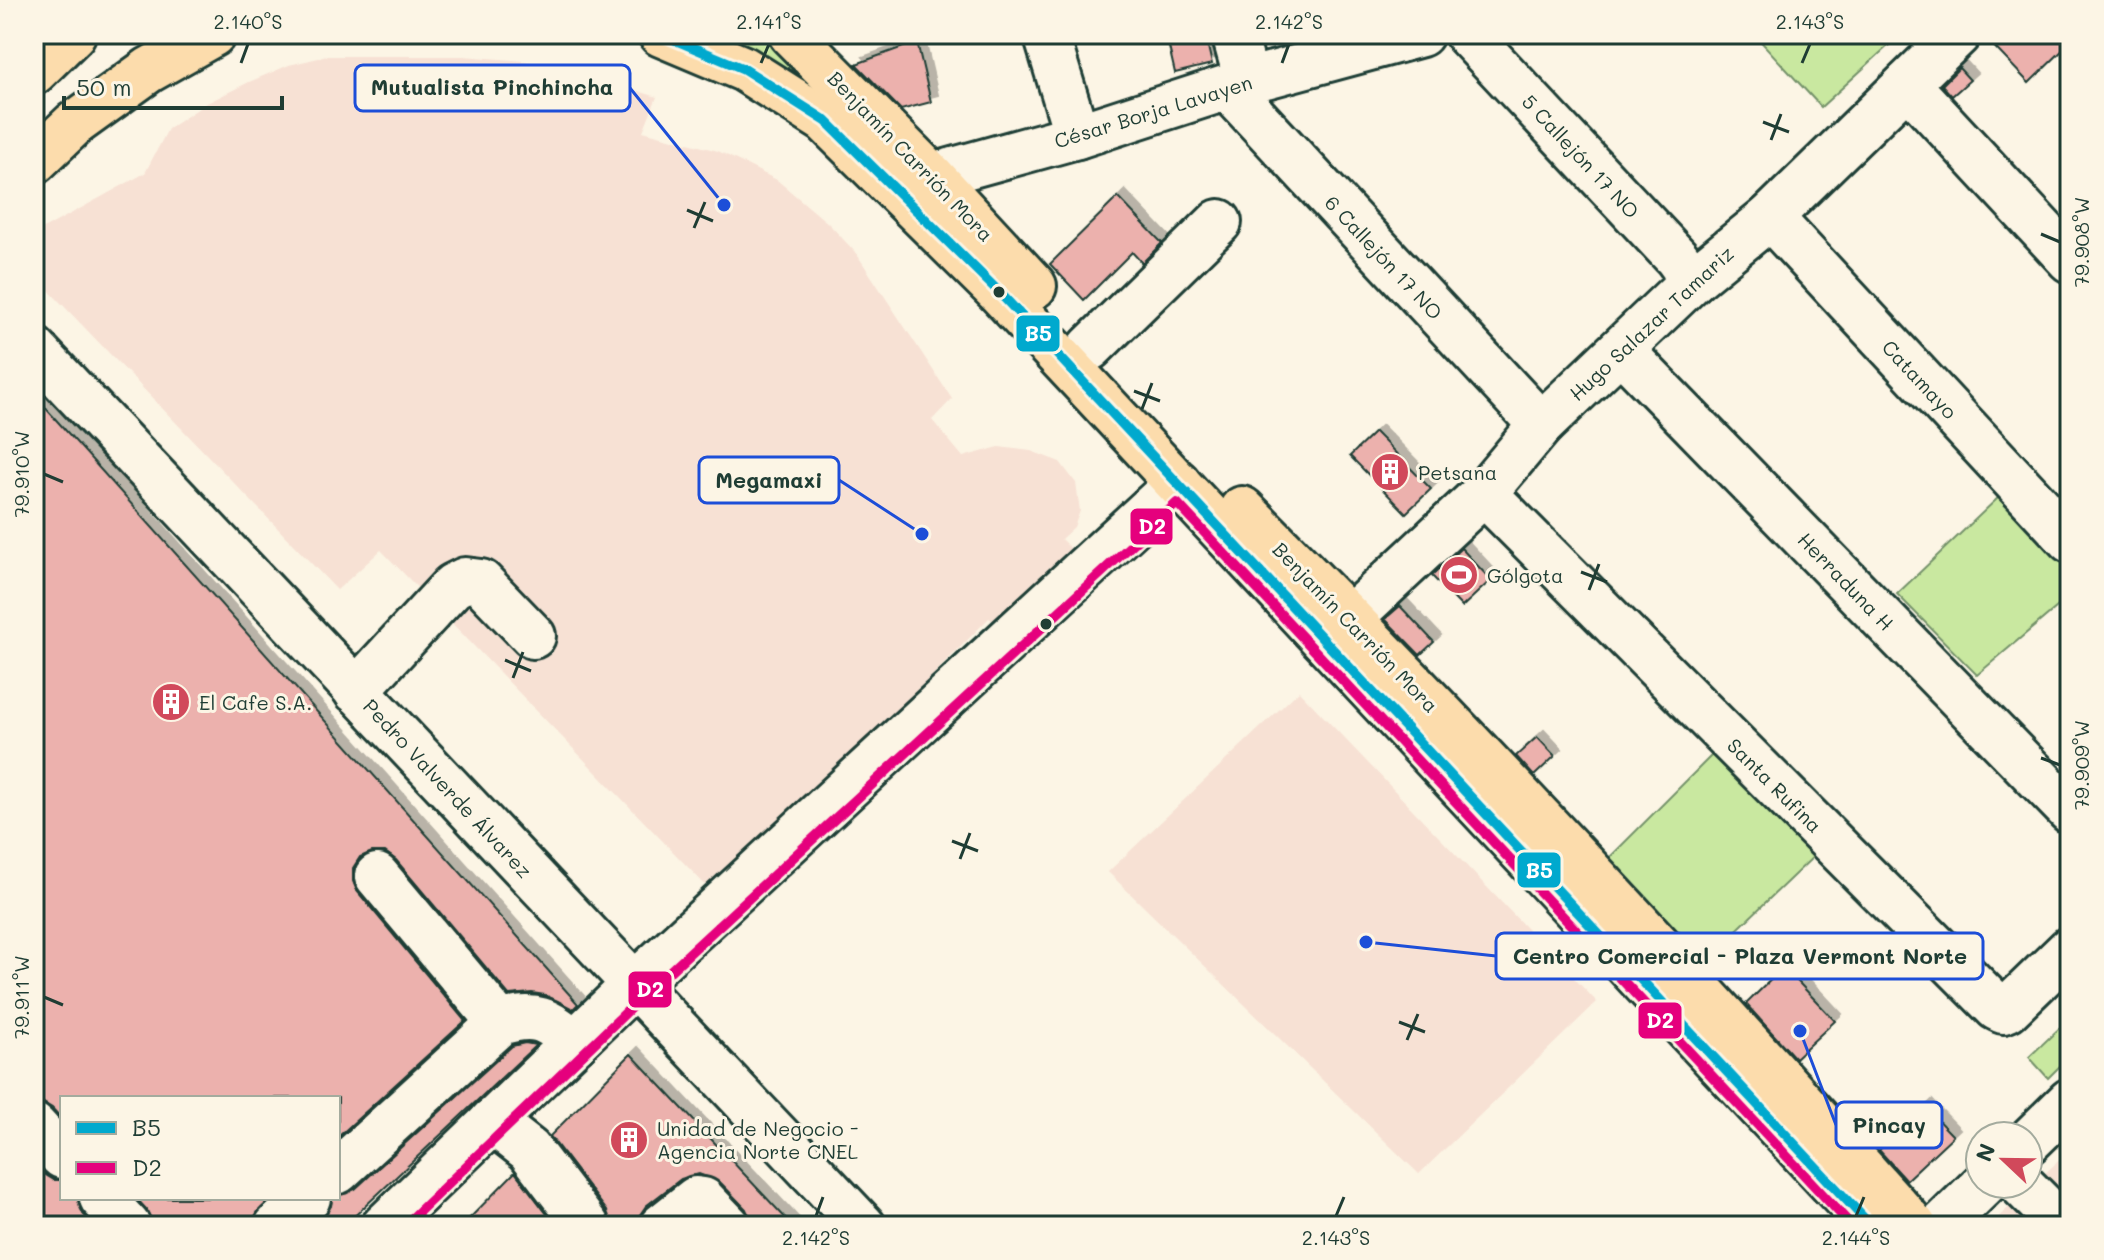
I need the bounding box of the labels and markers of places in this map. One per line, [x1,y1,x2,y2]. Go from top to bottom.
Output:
callout: Mutualista Pinchincha [355,65,630,111]
unlabelled marker [991,284,1007,300]
building icon: Petsana [1369,451,1411,493]
callout: Megamaxi [699,457,839,503]
place label: Petsana [1418,459,1497,485]
sports icon: Gólgota [1438,554,1480,596]
place label: Gólgota [1487,562,1563,588]
unlabelled marker [1038,616,1054,632]
building icon: El Cafe S.A. [150,681,192,723]
place label: El Cafe S.A. [199,689,312,715]
callout: Centro Comercial - Plaza Vermont Norte [1496,933,1983,979]
callout: Pincay [1836,1102,1942,1148]
place label: Unidad de Negocio - Agencia Norte CNEL [657,1115,858,1164]
building icon: Unidad de Negocio - Agencia Norte CNEL [608,1119,650,1161]

